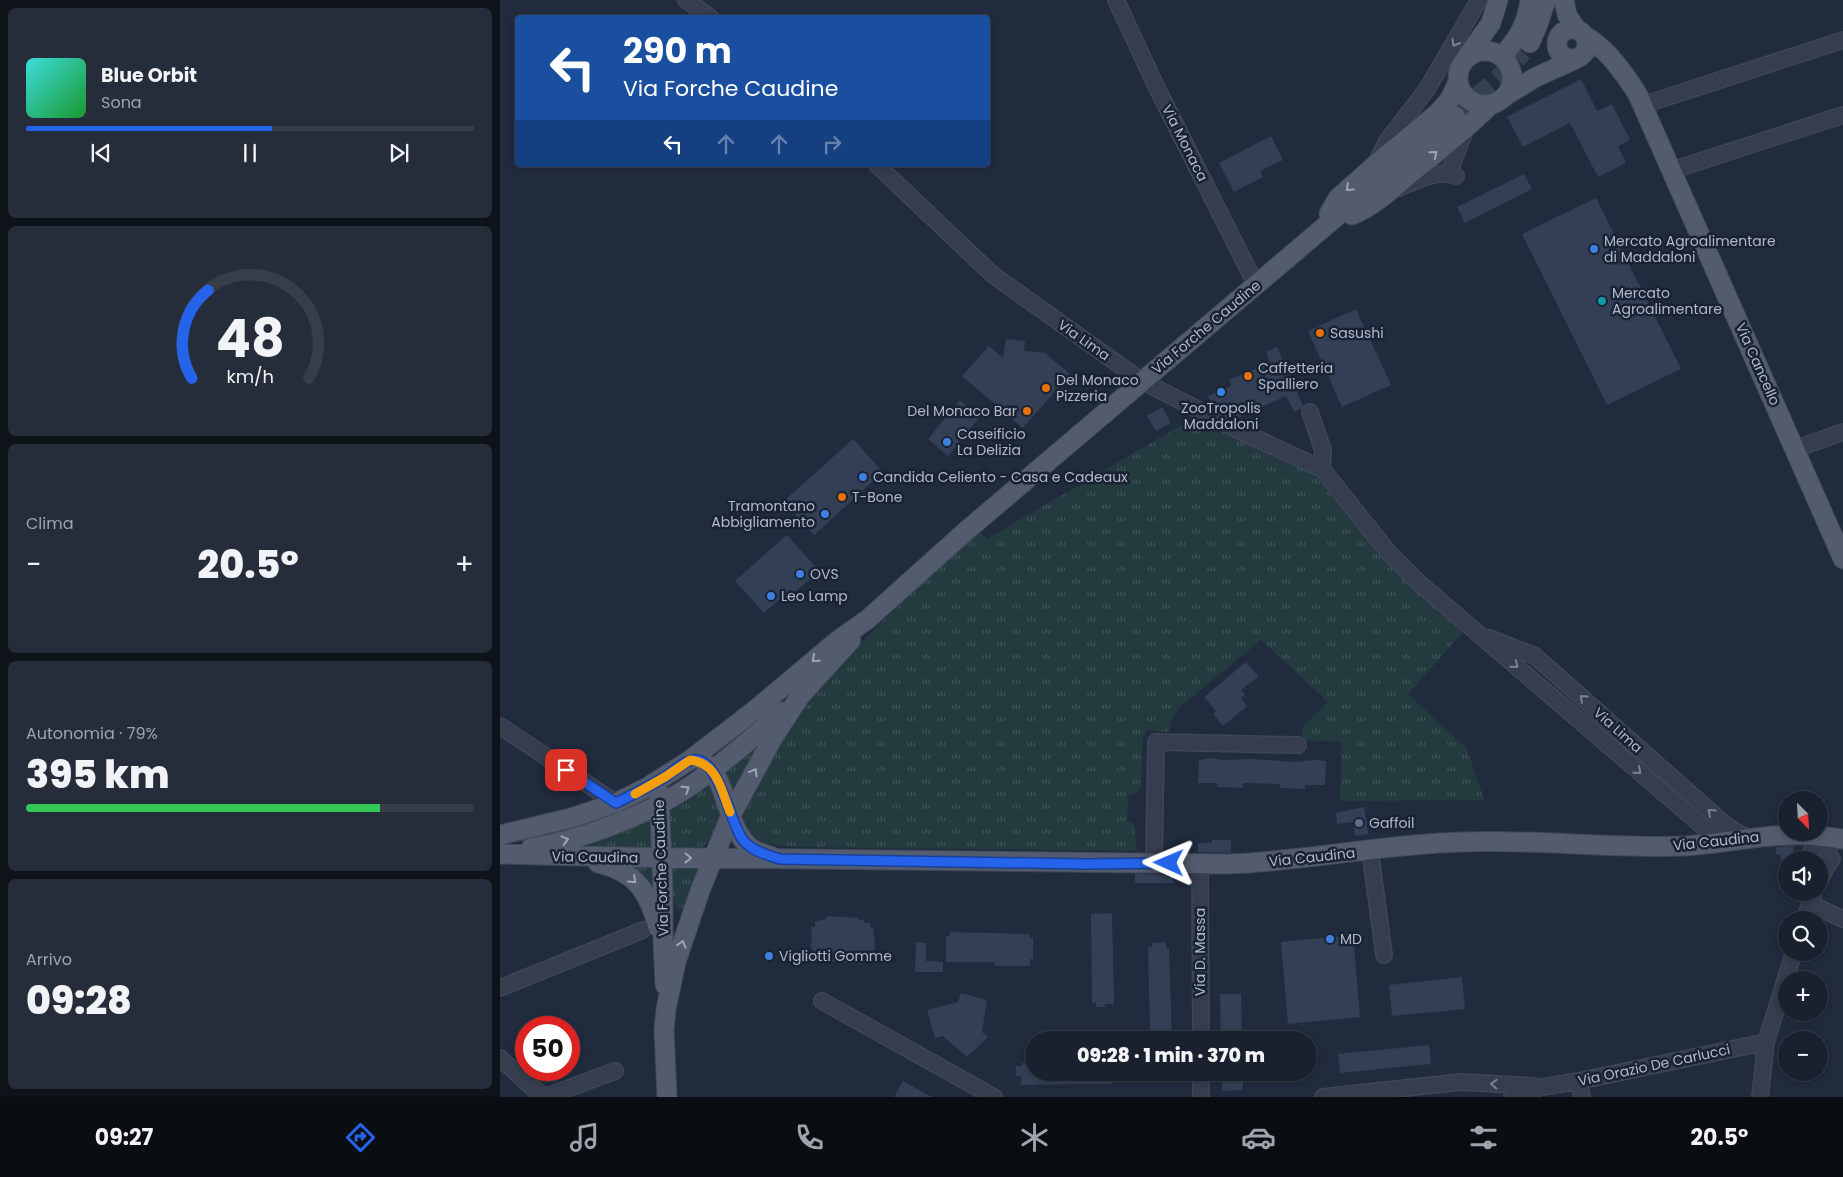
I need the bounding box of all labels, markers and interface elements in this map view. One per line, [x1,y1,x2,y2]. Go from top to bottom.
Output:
text: 290 m [623,26,732,75]
icon: left [540,35,605,100]
one-way arrow [1452,37,1462,46]
text: Blue Orbit [101,62,197,89]
text: Via Forche Caudine [623,73,838,104]
text: Sona [101,91,142,114]
street label: Via Monaca [1157,101,1213,185]
icon: left [659,130,687,158]
icon: ahead [712,130,740,158]
icon: ahead [765,130,793,158]
icon: right [818,130,846,158]
icon: previous [87,139,115,167]
icon: pause [236,139,264,167]
icon: next [385,139,413,167]
one-way arrow [1428,152,1437,160]
one-way arrow [1346,182,1355,191]
place label: Mercato Agroalimentare di Maddaloni [1604,231,1776,267]
marker: Mercato Agroalimentare di Maddaloni [1588,243,1600,255]
street label: Via Forche Caudine [1147,275,1265,379]
place label: Mercato Agroalimentare [1612,283,1722,319]
marker: Mercato Agroalimentare [1596,295,1608,307]
text: 48 [216,302,284,375]
street label: Via Lima [1054,315,1114,365]
street label: Via Cancello [1731,320,1785,408]
place label: Sasushi [1330,323,1384,343]
marker: Sasushi [1314,327,1326,339]
place label: Caffetteria Spalliero [1258,358,1333,394]
text: km/h [226,364,274,389]
place label: Del Monaco Pizzeria [1056,370,1139,406]
marker: Caffetteria Spalliero [1242,370,1254,382]
marker: Del Monaco Pizzeria [1040,382,1052,394]
marker: ZooTropolis Maddaloni [1215,386,1227,398]
place label: ZooTropolis Maddaloni [1181,398,1261,434]
place label: Del Monaco Bar [907,401,1017,421]
marker: Del Monaco Bar [1021,405,1033,417]
place label: Caseificio La Delizia [957,424,1026,460]
marker: Caseificio La Delizia [941,436,953,448]
place label: Candida Celiento - Casa e Cadeaux [873,467,1128,487]
marker: Candida Celiento - Casa e Cadeaux [857,471,869,483]
place label: T-Bone [852,487,903,507]
marker: T-Bone [836,491,848,503]
place label: Tramontano Abbigliamento [711,496,815,532]
marker: Tramontano Abbigliamento [819,508,831,520]
text: Clima [26,512,74,535]
text: 20.5° [198,538,299,591]
text: − [26,545,41,584]
text: + [455,545,474,584]
place label: OVS [810,564,839,584]
marker: OVS [794,568,806,580]
place label: Leo Lamp [781,586,848,606]
marker: Leo Lamp [765,590,777,602]
one-way arrow [811,653,820,662]
one-way arrow [1509,660,1518,668]
one-way arrow [1579,695,1588,704]
street label: Via Lima [1589,703,1647,757]
text: Autonomia · 79% [26,722,158,745]
text: 395 km [26,748,170,801]
pin [545,749,587,791]
icon: arrive [552,756,580,784]
one-way arrow [1633,765,1642,774]
one-way arrow [748,769,758,778]
one-way arrow [681,785,690,795]
north arrow [1778,791,1828,841]
map controls [1778,791,1828,1081]
street label: Via Forche Caudine [649,799,673,937]
one-way arrow [1708,809,1717,818]
place label: Gaffoil [1369,813,1414,833]
marker: Gaffoil [1353,817,1365,829]
street label: Via Caudina [1672,827,1760,855]
one-way arrow [561,836,569,846]
position arrow [1142,836,1194,888]
street label: Via Caudina [1268,843,1356,871]
street label: Via Caudina [551,846,639,868]
button: sound [1778,851,1828,901]
one-way arrow [684,853,692,863]
one-way arrow [628,874,637,883]
street label: Via D. Massa [1190,908,1210,996]
button: search [1778,911,1828,961]
place label: MD [1340,929,1362,949]
marker: MD [1324,933,1336,945]
one-way arrow [676,941,686,949]
place label: Vigliotti Gomme [779,946,892,966]
text: Arrivo [26,948,72,971]
marker: Vigliotti Gomme [763,950,775,962]
button: + [1778,971,1828,1021]
text: 09:28 [26,974,132,1027]
speed limit sign: 50 [515,1016,580,1081]
button: − [1778,1031,1828,1081]
street label: Via Orazio De Carlucci [1576,1039,1732,1091]
text: 09:28 · 1 min · 370 m [1077,1042,1265,1069]
one-way arrow [1489,1079,1497,1090]
icon: directions [343,1120,378,1155]
icon: music [567,1120,602,1155]
icon: phone [792,1120,827,1155]
icon: climate [1017,1120,1052,1155]
icon: car [1241,1120,1276,1155]
icon: filters [1466,1120,1501,1155]
text: 09:27 [95,1122,153,1153]
text: 20.5° [1691,1122,1748,1153]

